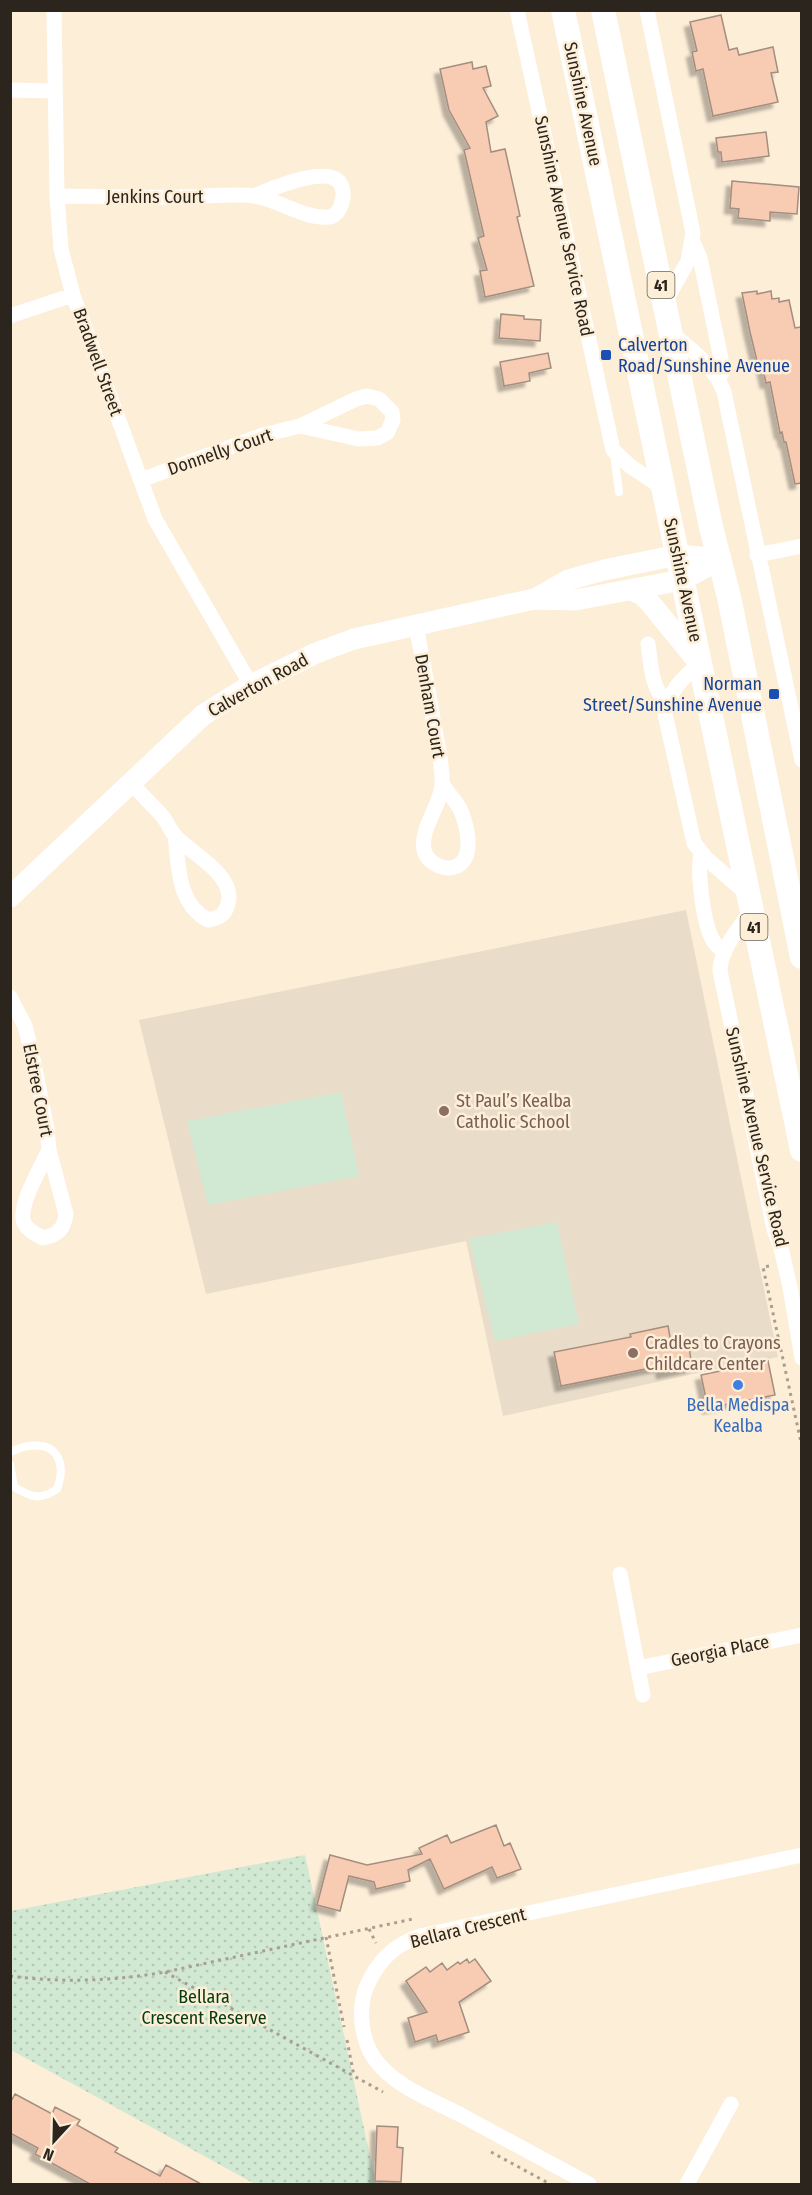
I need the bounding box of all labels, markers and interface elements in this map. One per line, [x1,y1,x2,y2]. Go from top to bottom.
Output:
street label: Sunshine Avenue [559,40,607,168]
street label: Sunshine Avenue Service Road [530,114,598,338]
street label: Jenkins Court [106,186,204,208]
road number: 41 [648,272,674,298]
street label: Bradwell Street [68,305,128,419]
place label: Calverton Road/Sunshine Avenue [618,334,790,377]
marker: Calverton Road/Sunshine Avenue [599,348,613,362]
street label: Donnelly Court [165,424,275,480]
street label: Sunshine Avenue [659,516,707,644]
street label: Calverton Road [204,648,312,722]
street label: Denham Court [410,652,450,760]
place label: Norman Street/Sunshine Avenue [583,673,762,716]
marker: Norman Street/Sunshine Avenue [767,687,781,701]
road number: 41 [740,914,768,940]
street label: Sunshine Avenue Service Road [721,1025,793,1249]
street label: Elstree Court [18,1042,58,1138]
place label: St Paul’s Kealba Catholic School [456,1090,572,1133]
marker: St Paul’s Kealba Catholic School [437,1104,451,1118]
place label: Cradles to Crayons Childcare Center [645,1332,781,1375]
marker: Cradles to Crayons Childcare Center [626,1346,640,1360]
marker: Bella Medispa Kealba [731,1378,745,1392]
place label: Bella Medispa Kealba [687,1394,790,1437]
street label: Georgia Place [669,1631,771,1671]
street label: Bellara Crescent [408,1903,528,1953]
park label: Bellara Crescent Reserve [141,1986,267,2029]
north arrow [24,2111,84,2171]
text: N [41,2144,57,2165]

